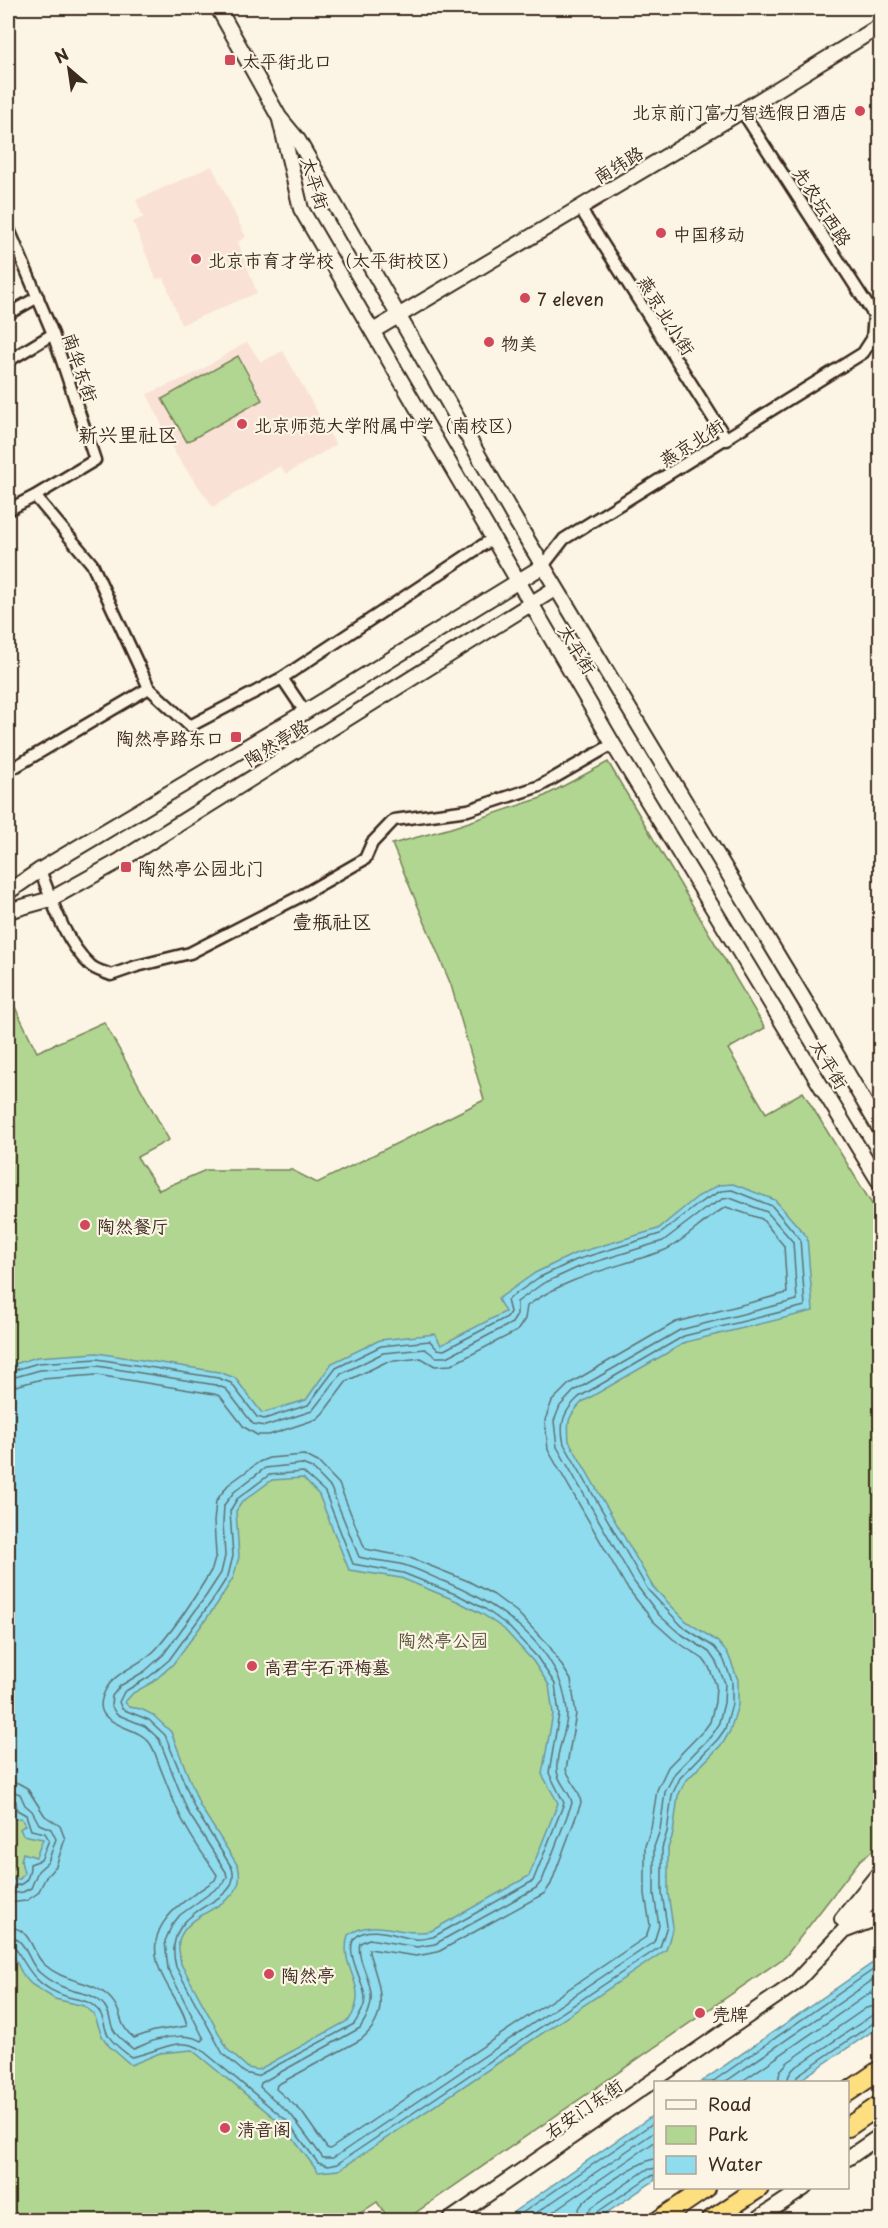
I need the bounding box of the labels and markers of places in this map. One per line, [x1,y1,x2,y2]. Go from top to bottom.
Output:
place label: 太平街北口 [242,47,332,74]
marker: 太平街北口 [223,53,237,67]
place label: 北京前门富力智选假日酒店 [632,98,848,125]
marker: 北京前门富力智选假日酒店 [853,104,867,118]
place label: 中国移动 [673,220,745,247]
marker: 中国移动 [654,226,668,240]
place label: 北京市育才学校（太平街校区） [208,246,460,273]
marker: 北京市育才学校（太平街校区） [189,252,203,266]
place label: 7 eleven [537,285,604,312]
marker: 7 eleven [518,291,532,305]
place label: 物美 [501,329,537,356]
marker: 物美 [482,335,496,349]
place label: 北京师范大学附属中学（南校区） [254,411,524,438]
marker: 北京师范大学附属中学（南校区） [235,417,249,431]
place label: 陶然亭路东口 [116,724,224,751]
marker: 陶然亭路东口 [229,730,243,744]
place label: 陶然亭公园北门 [138,854,264,881]
marker: 陶然亭公园北门 [119,860,133,874]
place label: 陶然餐厅 [97,1212,169,1239]
marker: 陶然餐厅 [78,1218,92,1232]
place label: 高君宇石评梅墓 [264,1653,390,1680]
marker: 高君宇石评梅墓 [245,1659,259,1673]
place label: 陶然亭 [281,1961,335,1988]
marker: 陶然亭 [262,1967,276,1981]
place label: 壳牌 [712,2000,748,2027]
marker: 壳牌 [693,2006,707,2020]
place label: 清音阁 [237,2115,291,2142]
marker: 清音阁 [218,2121,232,2135]

